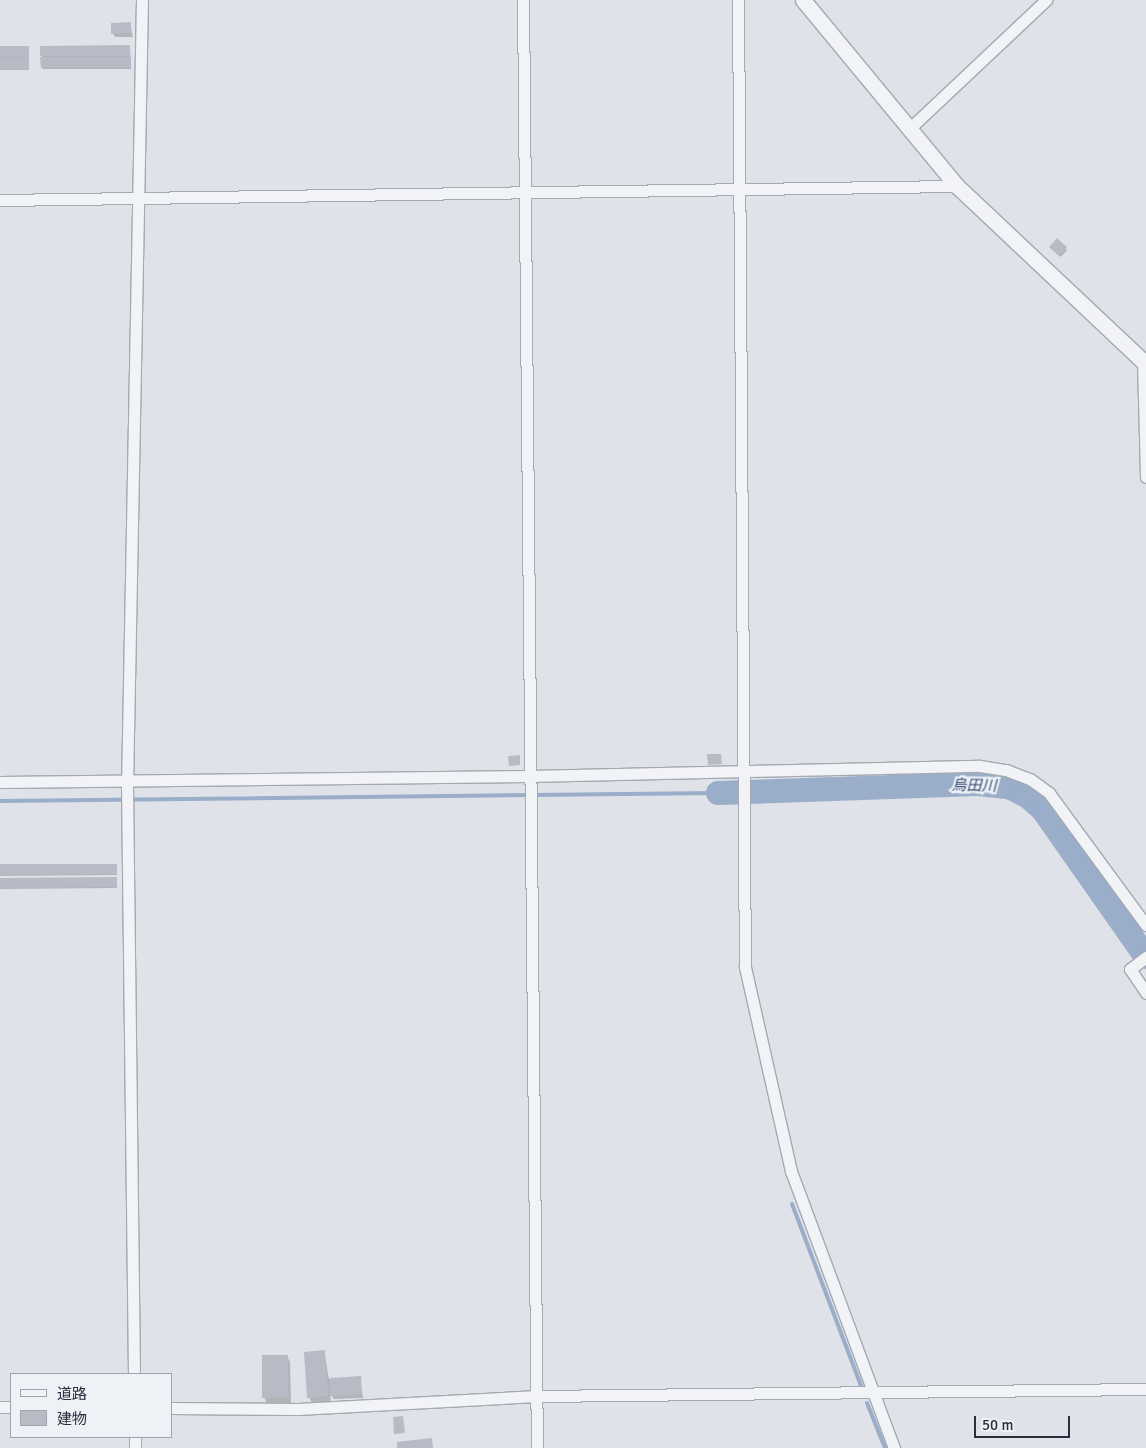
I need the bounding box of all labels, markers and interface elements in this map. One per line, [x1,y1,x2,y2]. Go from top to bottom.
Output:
water label: 烏田川 [951,777,997,795]
legend [10,1373,172,1438]
text: 道路 [57,1385,87,1403]
scale bar [976,1406,1072,1438]
text: 建物 [57,1410,87,1428]
text: 50 m [982,1416,1013,1434]

